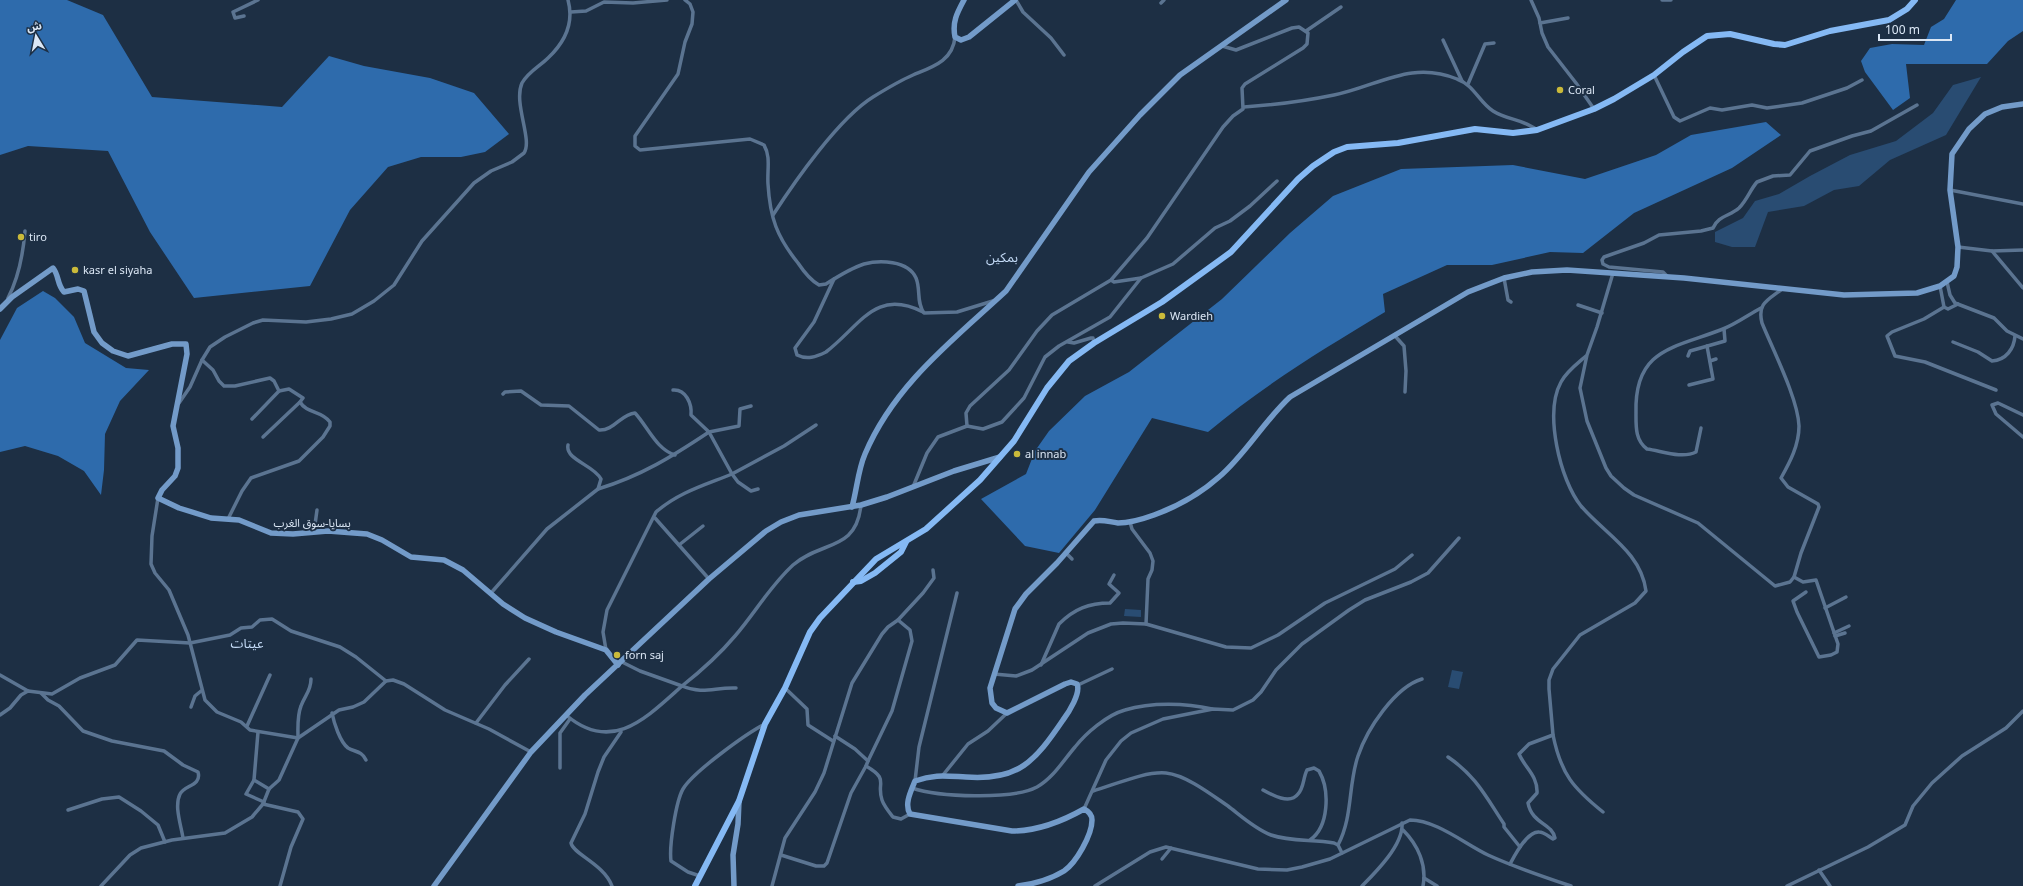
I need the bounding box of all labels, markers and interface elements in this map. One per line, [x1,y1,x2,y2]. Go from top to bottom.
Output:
text: ش [25,14,44,39]
north arrow [16,16,56,56]
scale bar [1879,16,1951,42]
text: 100 m [1885,18,1920,43]
place label: Coral [1568,79,1595,102]
marker: Coral [1555,85,1565,95]
place label: tiro [29,226,47,249]
marker: tiro [16,232,26,242]
district label: بمكين [986,244,1018,272]
place label: kasr el siyaha [83,259,152,282]
marker: kasr el siyaha [70,265,80,275]
place label: Wardieh [1170,305,1213,328]
marker: Wardieh [1157,311,1167,321]
place label: al innab [1025,443,1066,466]
marker: al innab [1012,449,1022,459]
street label: بسايا-سوق الغرب [273,512,351,535]
district label: عيتات [231,630,264,658]
place label: forn saj [625,644,664,667]
marker: forn saj [612,650,622,660]

